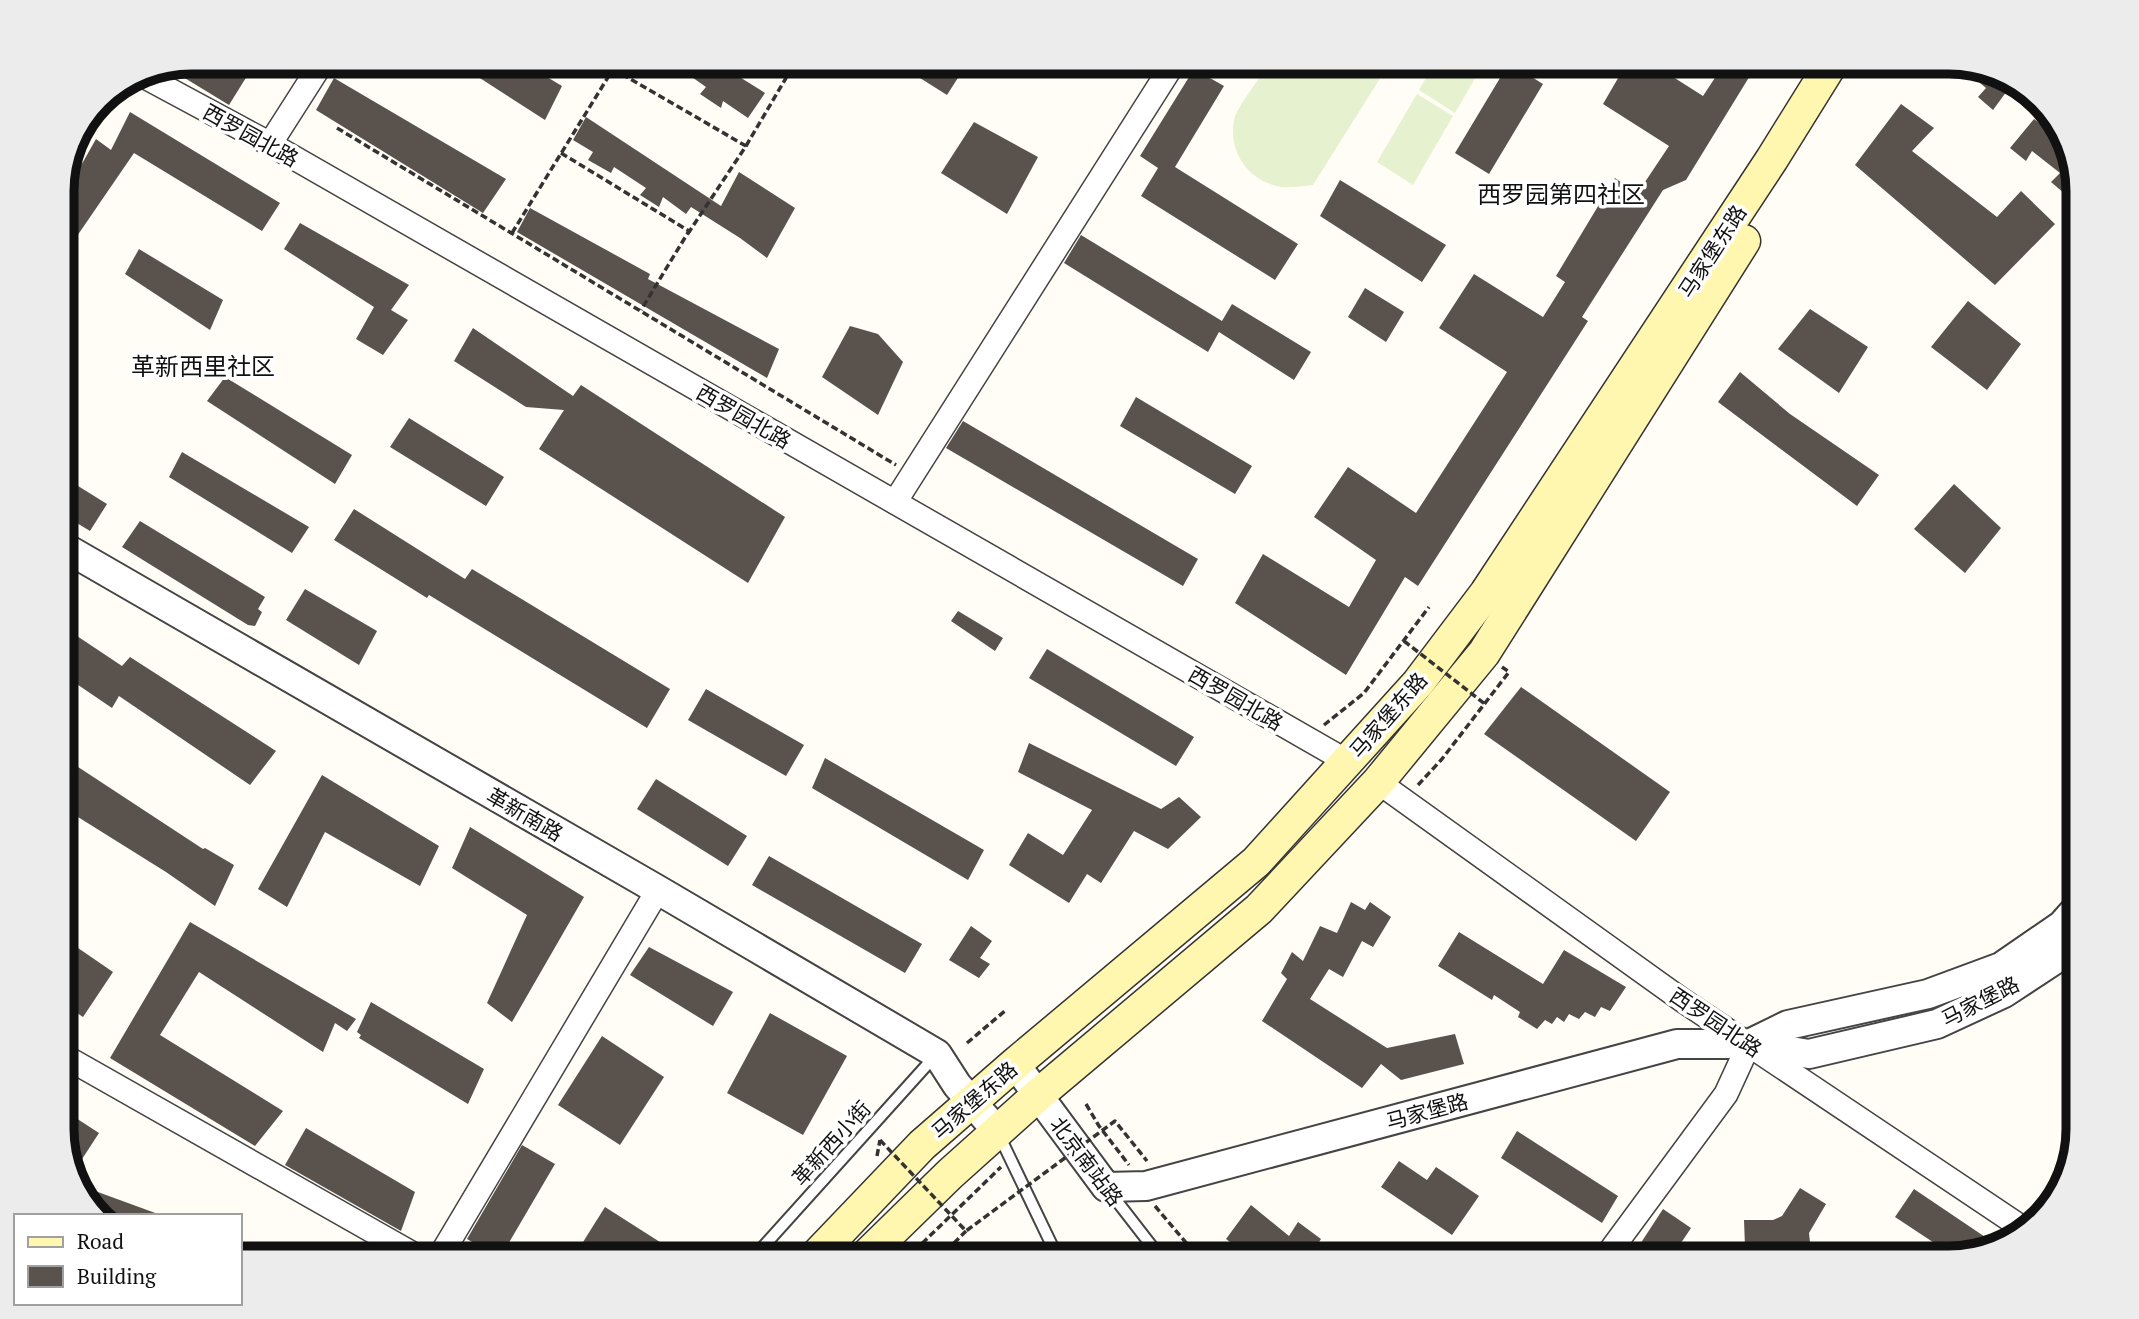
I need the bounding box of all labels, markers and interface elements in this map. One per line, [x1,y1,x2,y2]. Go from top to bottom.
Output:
street label: 西罗园北路 [198,97,304,173]
district label: 西罗园第四社区 [1477,178,1645,210]
street label: 马家堡东路 [1672,199,1752,303]
district label: 革新西里社区 [131,350,275,382]
street label: 西罗园北路 [692,378,796,454]
street label: 西罗园北路 [1184,660,1288,736]
street label: 马家堡东路 [1343,666,1433,764]
street label: 革新南路 [482,781,568,847]
street label: 马家堡路 [1936,969,2024,1033]
street label: 西罗园北路 [1665,981,1767,1063]
street label: 马家堡东路 [925,1055,1023,1145]
street label: 马家堡路 [1383,1087,1471,1135]
street label: 革新西小街 [785,1095,877,1191]
street label: 北京南站路 [1044,1111,1130,1211]
legend [14,1214,242,1305]
text: Road [77,1227,124,1255]
text: Building [77,1262,157,1290]

